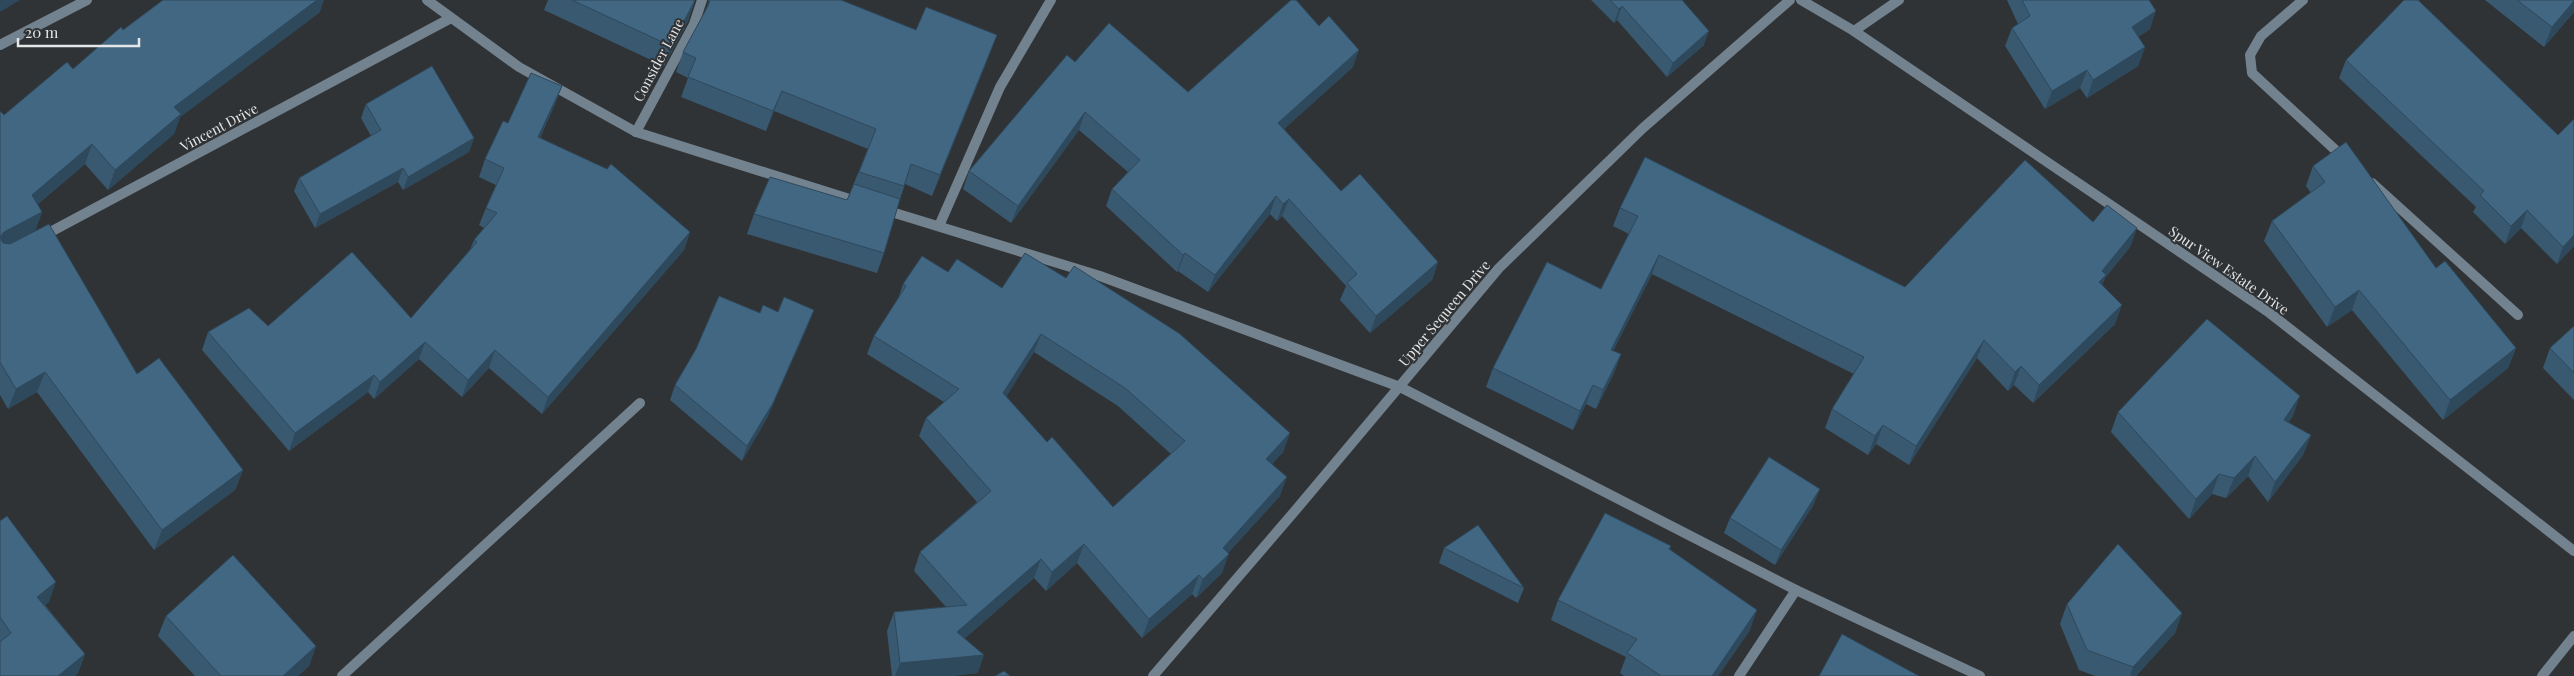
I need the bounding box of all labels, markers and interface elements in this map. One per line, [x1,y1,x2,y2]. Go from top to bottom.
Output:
scale bar [18,15,139,47]
street label: Consider Lane [628,15,688,105]
text: 20 m [25,22,59,42]
street label: Vincent Drive [176,99,261,156]
street label: Spur View Estate Drive [2165,221,2293,319]
street label: Upper Sequeen Drive [1394,256,1494,370]

